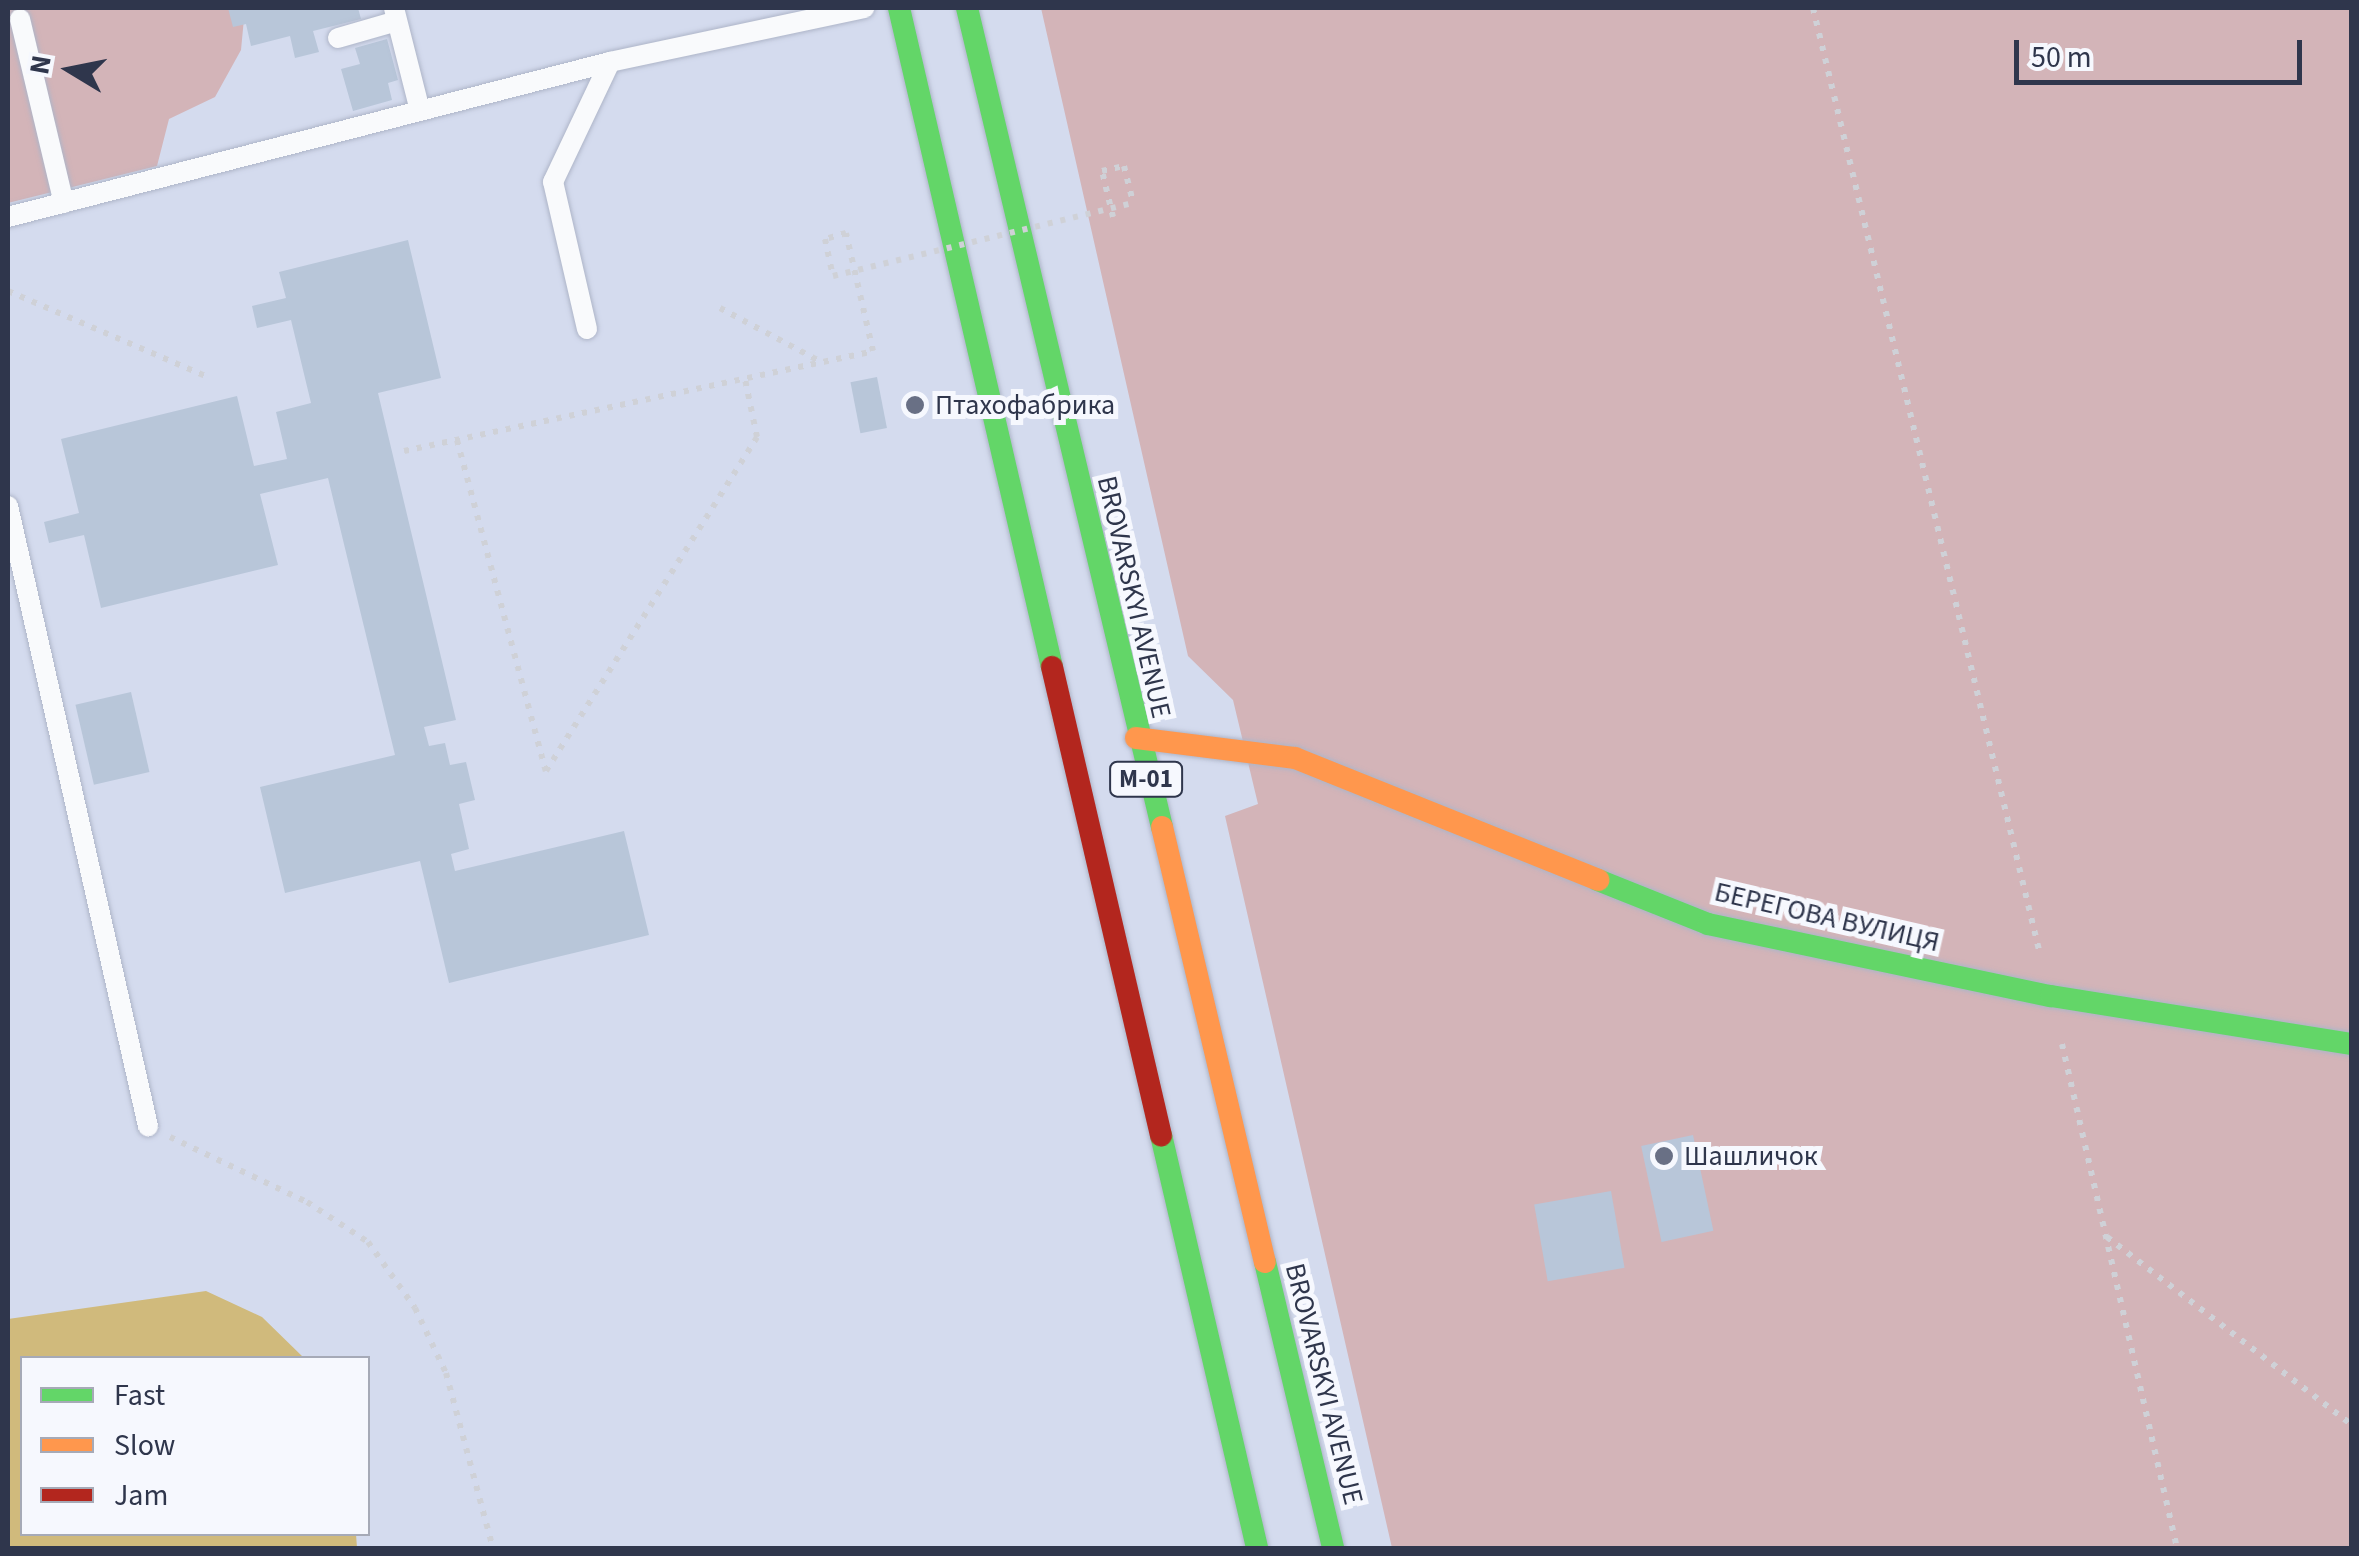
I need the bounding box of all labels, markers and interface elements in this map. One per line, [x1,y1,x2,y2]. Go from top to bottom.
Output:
north arrow [20,20,120,120]
scale bar [2019,20,2306,82]
text: 50 m [2031,36,2092,79]
text: N [19,52,62,77]
place label: Птахофабрика [935,388,1115,422]
marker: Птахофабрика [904,394,926,416]
street label: BROVARSKYI AVENUE [1090,473,1178,721]
road number: М-01 [1108,759,1184,799]
street label: БЕРЕГОВА ВУЛИЦЯ [1711,875,1943,959]
place label: Шашличок [1684,1139,1818,1173]
marker: Шашличок [1653,1145,1675,1167]
street label: BROVARSKYI AVENUE [1278,1260,1370,1508]
legend [20,1356,370,1536]
text: Fast [114,1374,165,1417]
text: Slow [114,1424,175,1467]
text: Jam [114,1474,168,1517]

